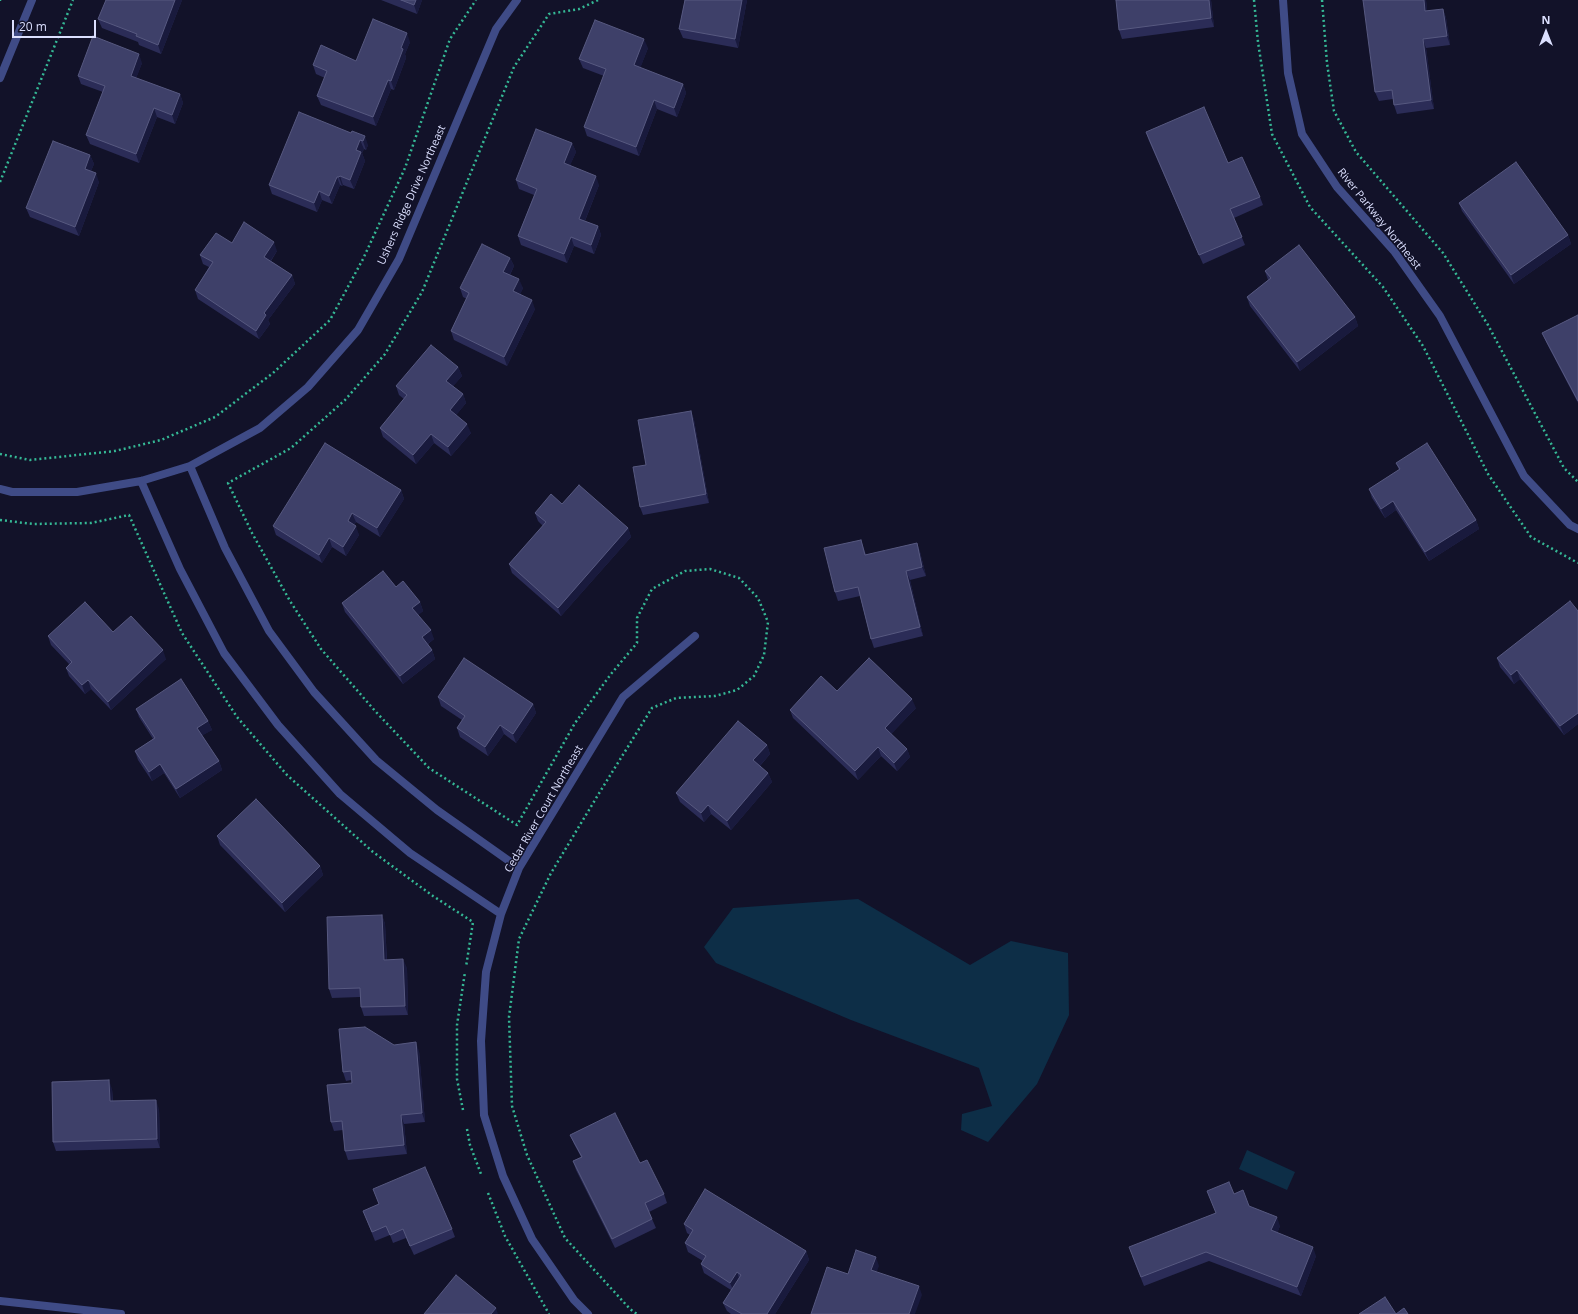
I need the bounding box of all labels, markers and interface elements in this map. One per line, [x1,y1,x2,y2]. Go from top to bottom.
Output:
scale bar [14,12,98,38]
north arrow [1526,12,1566,52]
text: N [1542,12,1550,27]
text: 20 m [19,18,47,35]
street label: Ushers Ridge Drive Northeast [375,123,449,267]
street label: River Parkway Northeast [1334,166,1424,272]
street label: Cedar River Court Northeast [502,743,586,875]

